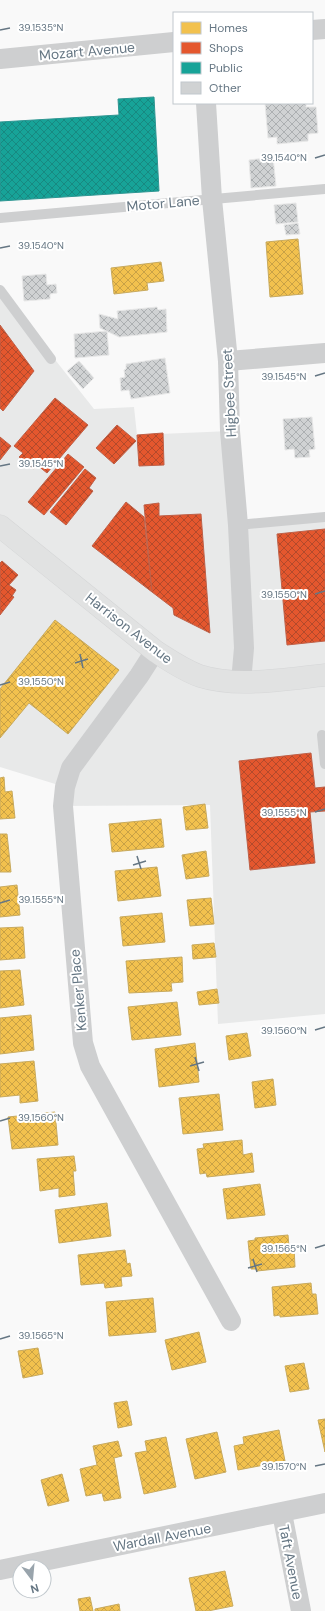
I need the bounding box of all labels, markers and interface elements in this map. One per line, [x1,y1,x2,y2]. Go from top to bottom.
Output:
legend [173,12,313,104]
text: Homes [209,20,248,36]
text: 39.1535°N [19,21,64,34]
street label: Mozart Avenue [38,38,136,64]
text: Shops [209,40,244,56]
text: Public [209,60,243,76]
text: Other [209,80,242,96]
text: 39.1540°N [261,151,307,164]
street label: Motor Lane [126,191,200,215]
text: 39.1540°N [18,239,64,252]
street label: Higbee Street [218,348,240,438]
text: 39.1545°N [261,370,307,383]
text: 39.1545°N [18,457,64,470]
street label: Harrison Avenue [82,588,176,668]
text: 39.1550°N [261,588,307,601]
text: 39.1550°N [18,675,64,688]
text: 39.1555°N [261,806,307,819]
text: 39.1555°N [18,893,64,906]
street label: Kenker Place [65,948,91,1032]
text: 39.1560°N [261,1024,307,1037]
text: 39.1560°N [18,1111,64,1124]
text: 39.1565°N [261,1242,307,1255]
text: 39.1565°N [18,1329,64,1342]
text: 39.1570°N [262,1460,306,1473]
street label: Wardall Avenue [112,1519,213,1555]
street label: Taft Avenue [275,1523,307,1601]
north arrow [12,1559,52,1599]
text: N [29,1581,41,1596]

